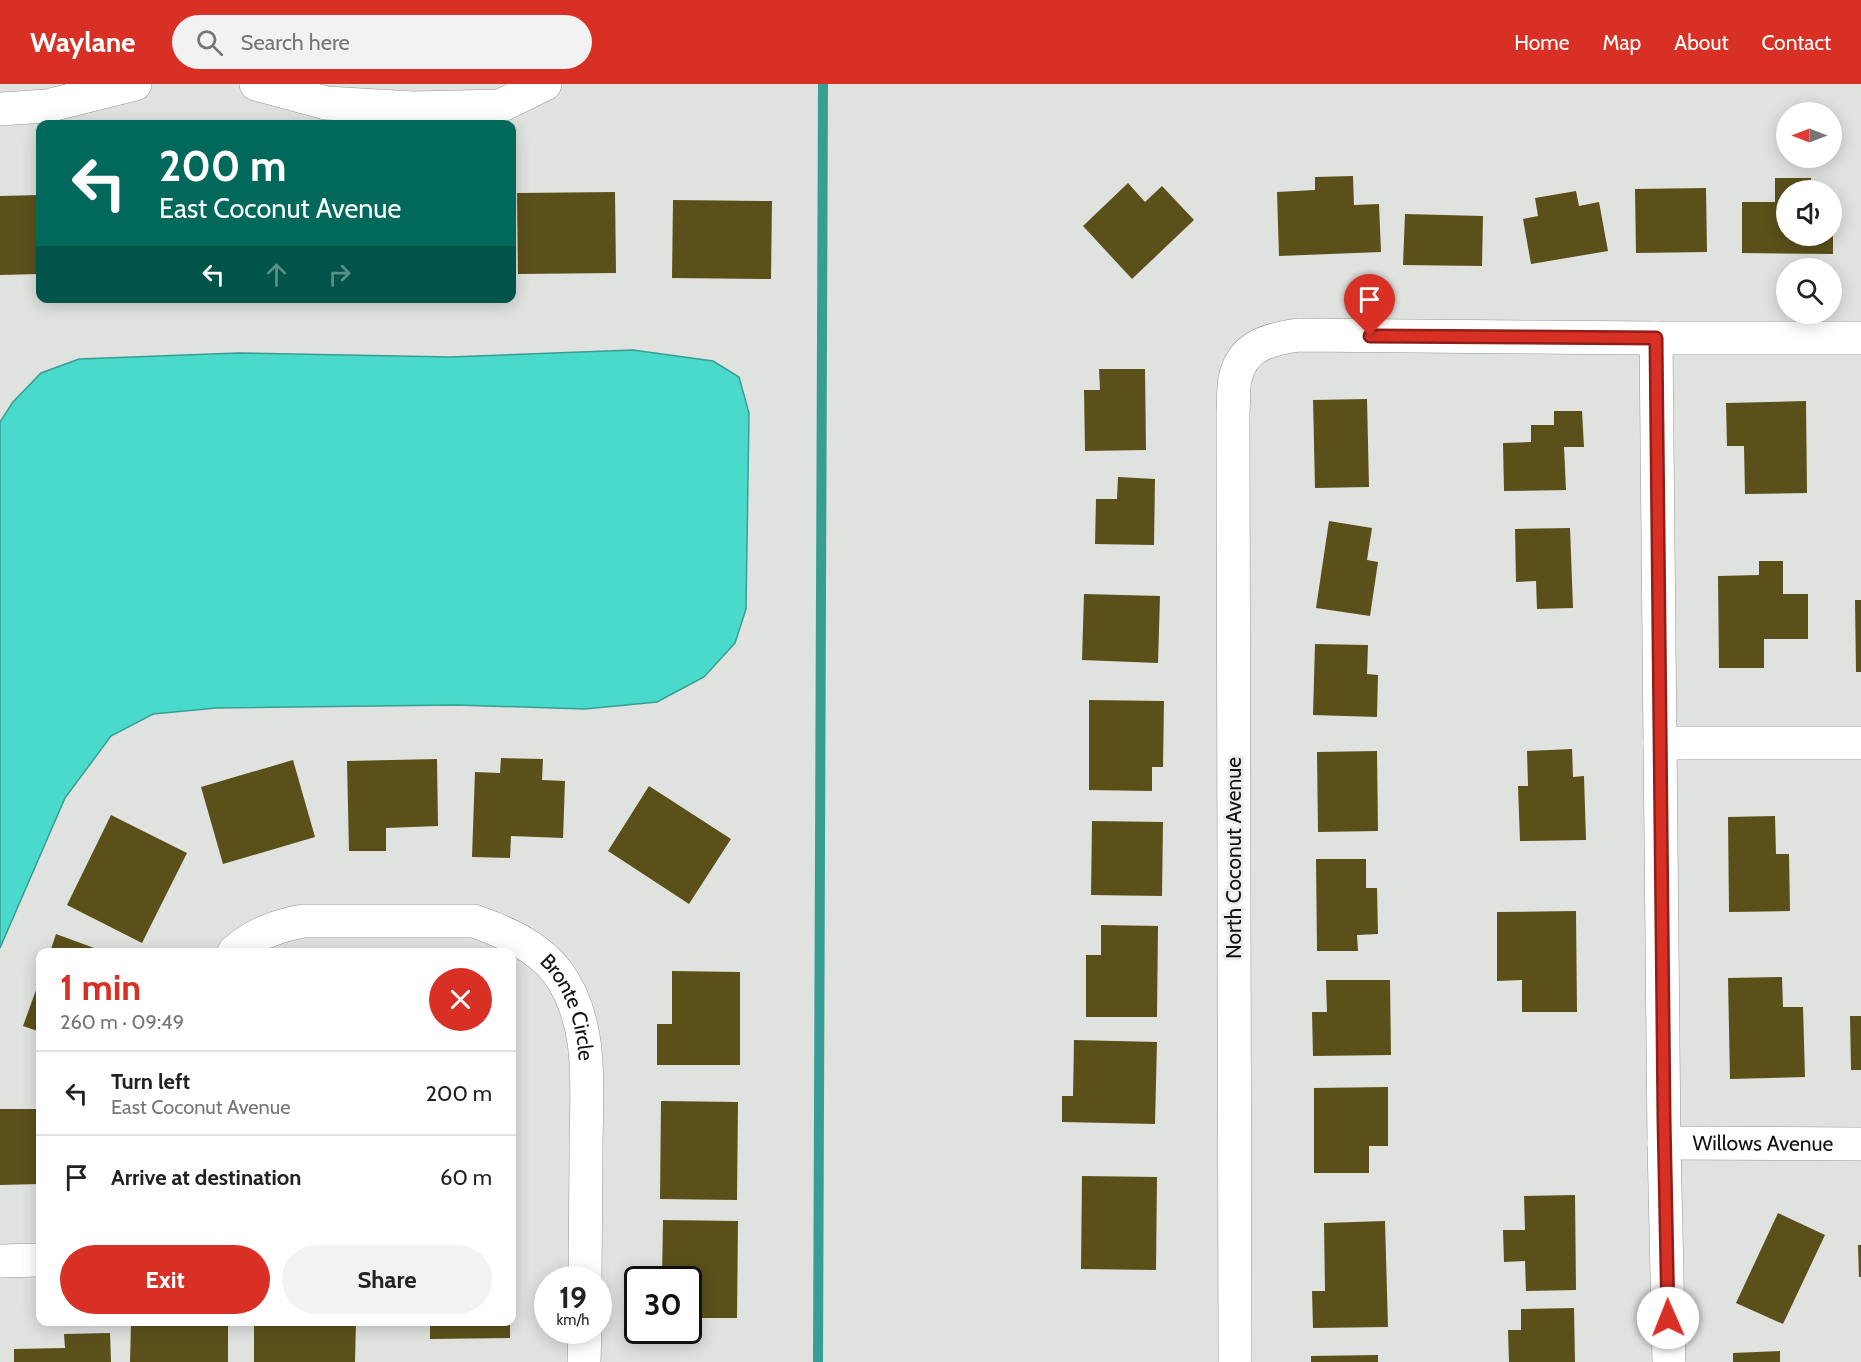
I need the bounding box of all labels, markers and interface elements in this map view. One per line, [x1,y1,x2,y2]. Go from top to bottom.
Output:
search box [172,15,592,69]
text: Waylane [30,25,136,59]
icon: search [193,26,226,59]
text: Search here [241,29,350,56]
text: Home [1514,30,1570,55]
text: Map [1603,30,1641,55]
text: About [1674,30,1728,55]
text: Contact [1761,30,1831,55]
north arrow [1776,102,1842,168]
map controls [1776,102,1842,324]
text: 200 m [159,140,286,192]
icon: left [60,144,138,222]
button: sound [1776,180,1842,246]
text: East Coconut Avenue [159,192,401,225]
icon: left [197,258,230,291]
icon: ahead [260,258,293,291]
icon: right [323,258,356,291]
button: search [1776,258,1842,324]
pin [1344,274,1395,336]
icon: arrive [1353,283,1386,316]
street label: North Coconut Avenue [1221,757,1246,959]
street label: Bronte Circle [535,948,599,1062]
text: 1 min [60,965,141,1009]
button: close [429,968,492,1031]
text: 260 m · 09:49 [60,1010,184,1034]
text: Turn left [111,1068,190,1095]
icon: left [60,1077,93,1110]
text: 200 m [426,1080,492,1107]
text: East Coconut Avenue [111,1095,291,1119]
street label: Willows Avenue [1693,1130,1834,1156]
icon: arrive [60,1161,93,1194]
text: Arrive at destination [111,1164,301,1191]
text: 60 m [440,1164,492,1191]
button: Exit [60,1245,270,1314]
button: Share [282,1245,492,1314]
speed limit sign: 30 [624,1266,702,1344]
text: 19 [559,1279,587,1316]
position arrow [1636,1286,1700,1350]
text: km/h [557,1311,589,1329]

